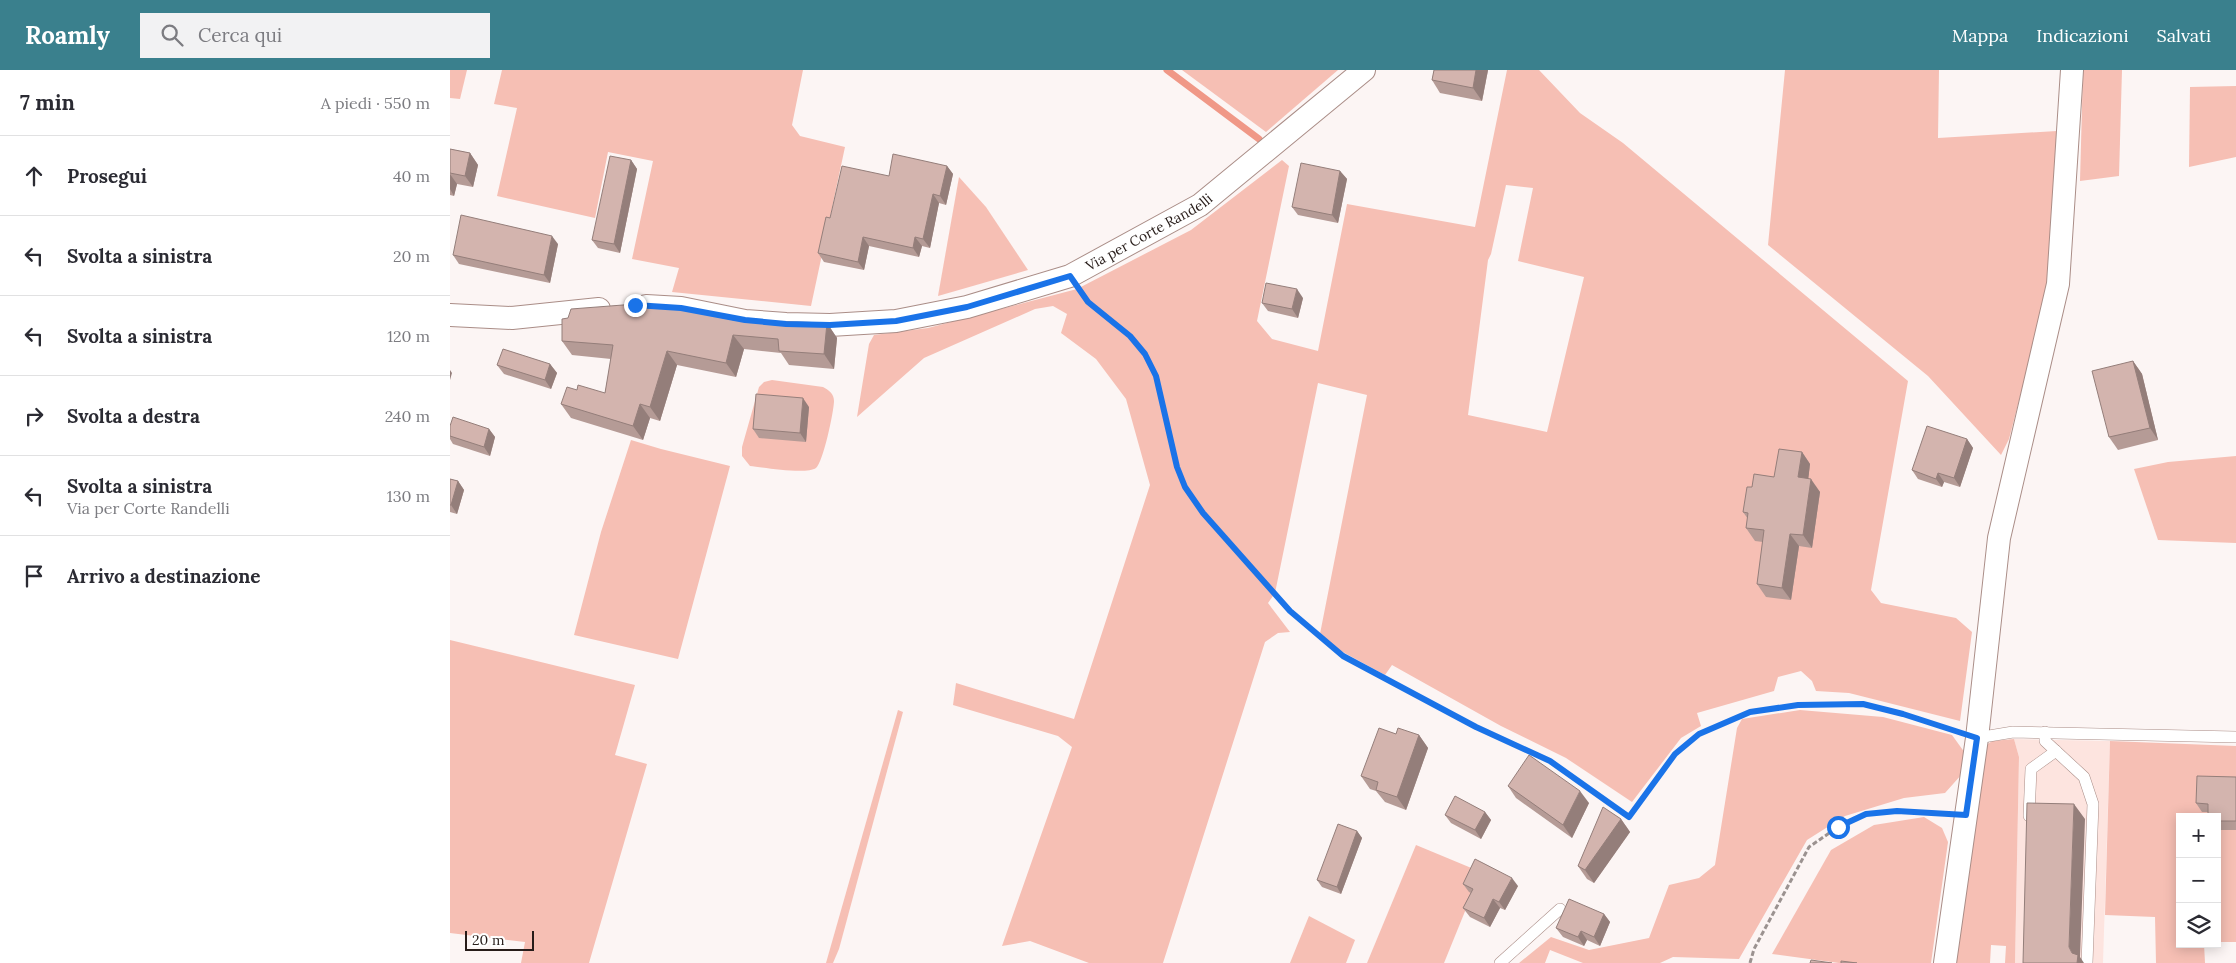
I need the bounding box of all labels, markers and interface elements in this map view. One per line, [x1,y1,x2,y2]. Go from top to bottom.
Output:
search box [140,13,490,58]
text: Roamly [25,20,110,51]
icon: search [158,21,186,49]
text: Cerca qui [198,23,282,47]
text: Mappa [1952,24,2008,47]
text: Indicazioni [2036,24,2129,47]
text: Salvati [2157,24,2211,47]
text: 7 min [20,89,75,116]
text: A piedi · 550 m [321,93,430,113]
icon: ahead [20,162,48,190]
text: Prosegui [67,164,147,188]
text: 40 m [393,166,430,186]
street label: Via per Corte Randelli [1082,189,1216,275]
icon: left [20,242,48,270]
text: Svolta a sinistra [67,244,212,268]
text: 20 m [393,246,430,266]
route end [624,294,647,317]
icon: left [20,322,48,350]
text: Svolta a sinistra [67,324,212,348]
text: 120 m [387,326,430,346]
icon: right [20,402,48,430]
text: Svolta a destra [67,404,200,428]
text: 240 m [385,406,430,426]
text: Svolta a sinistra [67,474,212,498]
icon: left [20,482,48,510]
text: 130 m [387,486,430,506]
text: Via per Corte Randelli [67,498,230,518]
icon: arrive [20,562,48,590]
text: Arrivo a destinazione [67,564,261,588]
map controls [2176,813,2221,948]
button: + [2176,813,2221,858]
route start [1827,816,1850,839]
button: − [2176,858,2221,903]
button: layers [2176,903,2221,948]
scale bar [465,928,534,951]
text: 20 m [472,931,504,949]

